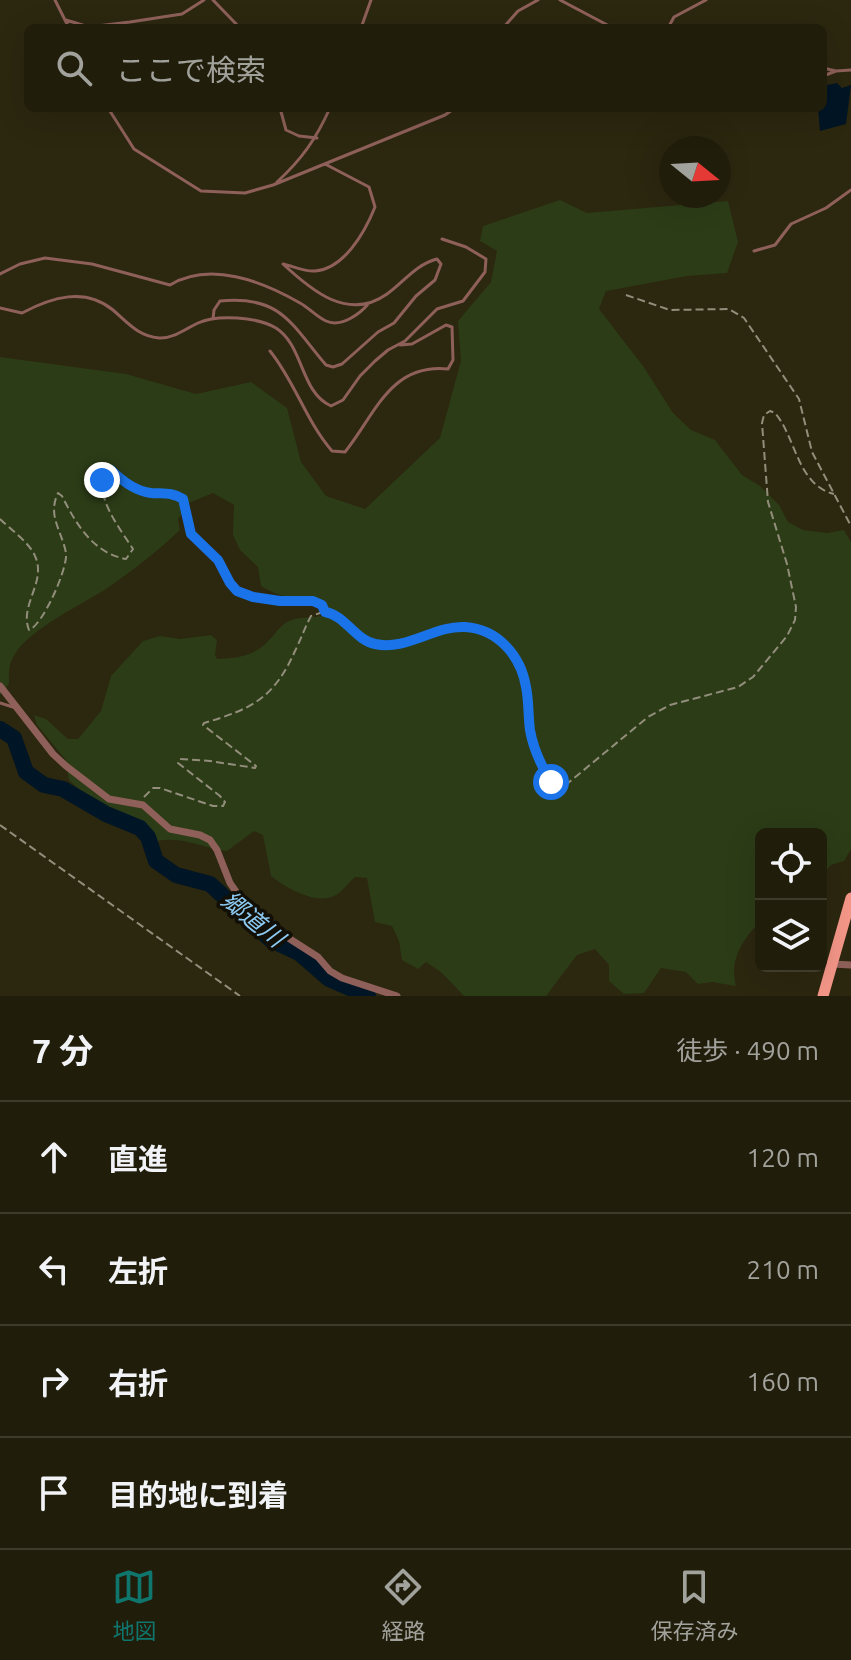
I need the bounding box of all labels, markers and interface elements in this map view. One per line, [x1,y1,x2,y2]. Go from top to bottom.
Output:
search box [24,24,827,112]
icon: search [52,46,96,90]
text: ここで検索 [116,53,266,87]
north arrow [659,136,731,208]
route end [84,462,120,498]
route start [533,764,569,800]
map controls [755,828,827,972]
button: locate [755,828,827,900]
water label: 郷道川 [217,886,292,954]
button: layers [755,900,827,972]
text: 7 分 [32,1031,93,1069]
text: 徒歩 · 490 m [676,1036,819,1065]
icon: ahead [32,1135,76,1179]
text: 直進 [108,1142,168,1176]
text: 120 m [747,1143,819,1172]
icon: left [32,1247,76,1291]
text: 左折 [108,1254,168,1288]
text: 210 m [747,1255,819,1284]
icon: right [32,1359,76,1403]
text: 右折 [108,1366,168,1400]
text: 160 m [747,1367,819,1396]
icon: arrive [32,1471,76,1515]
text: 目的地に到着 [108,1478,288,1512]
tab: 地図 [112,1565,157,1645]
tab: 経路 [381,1565,426,1645]
tab: 保存済み [650,1565,739,1645]

